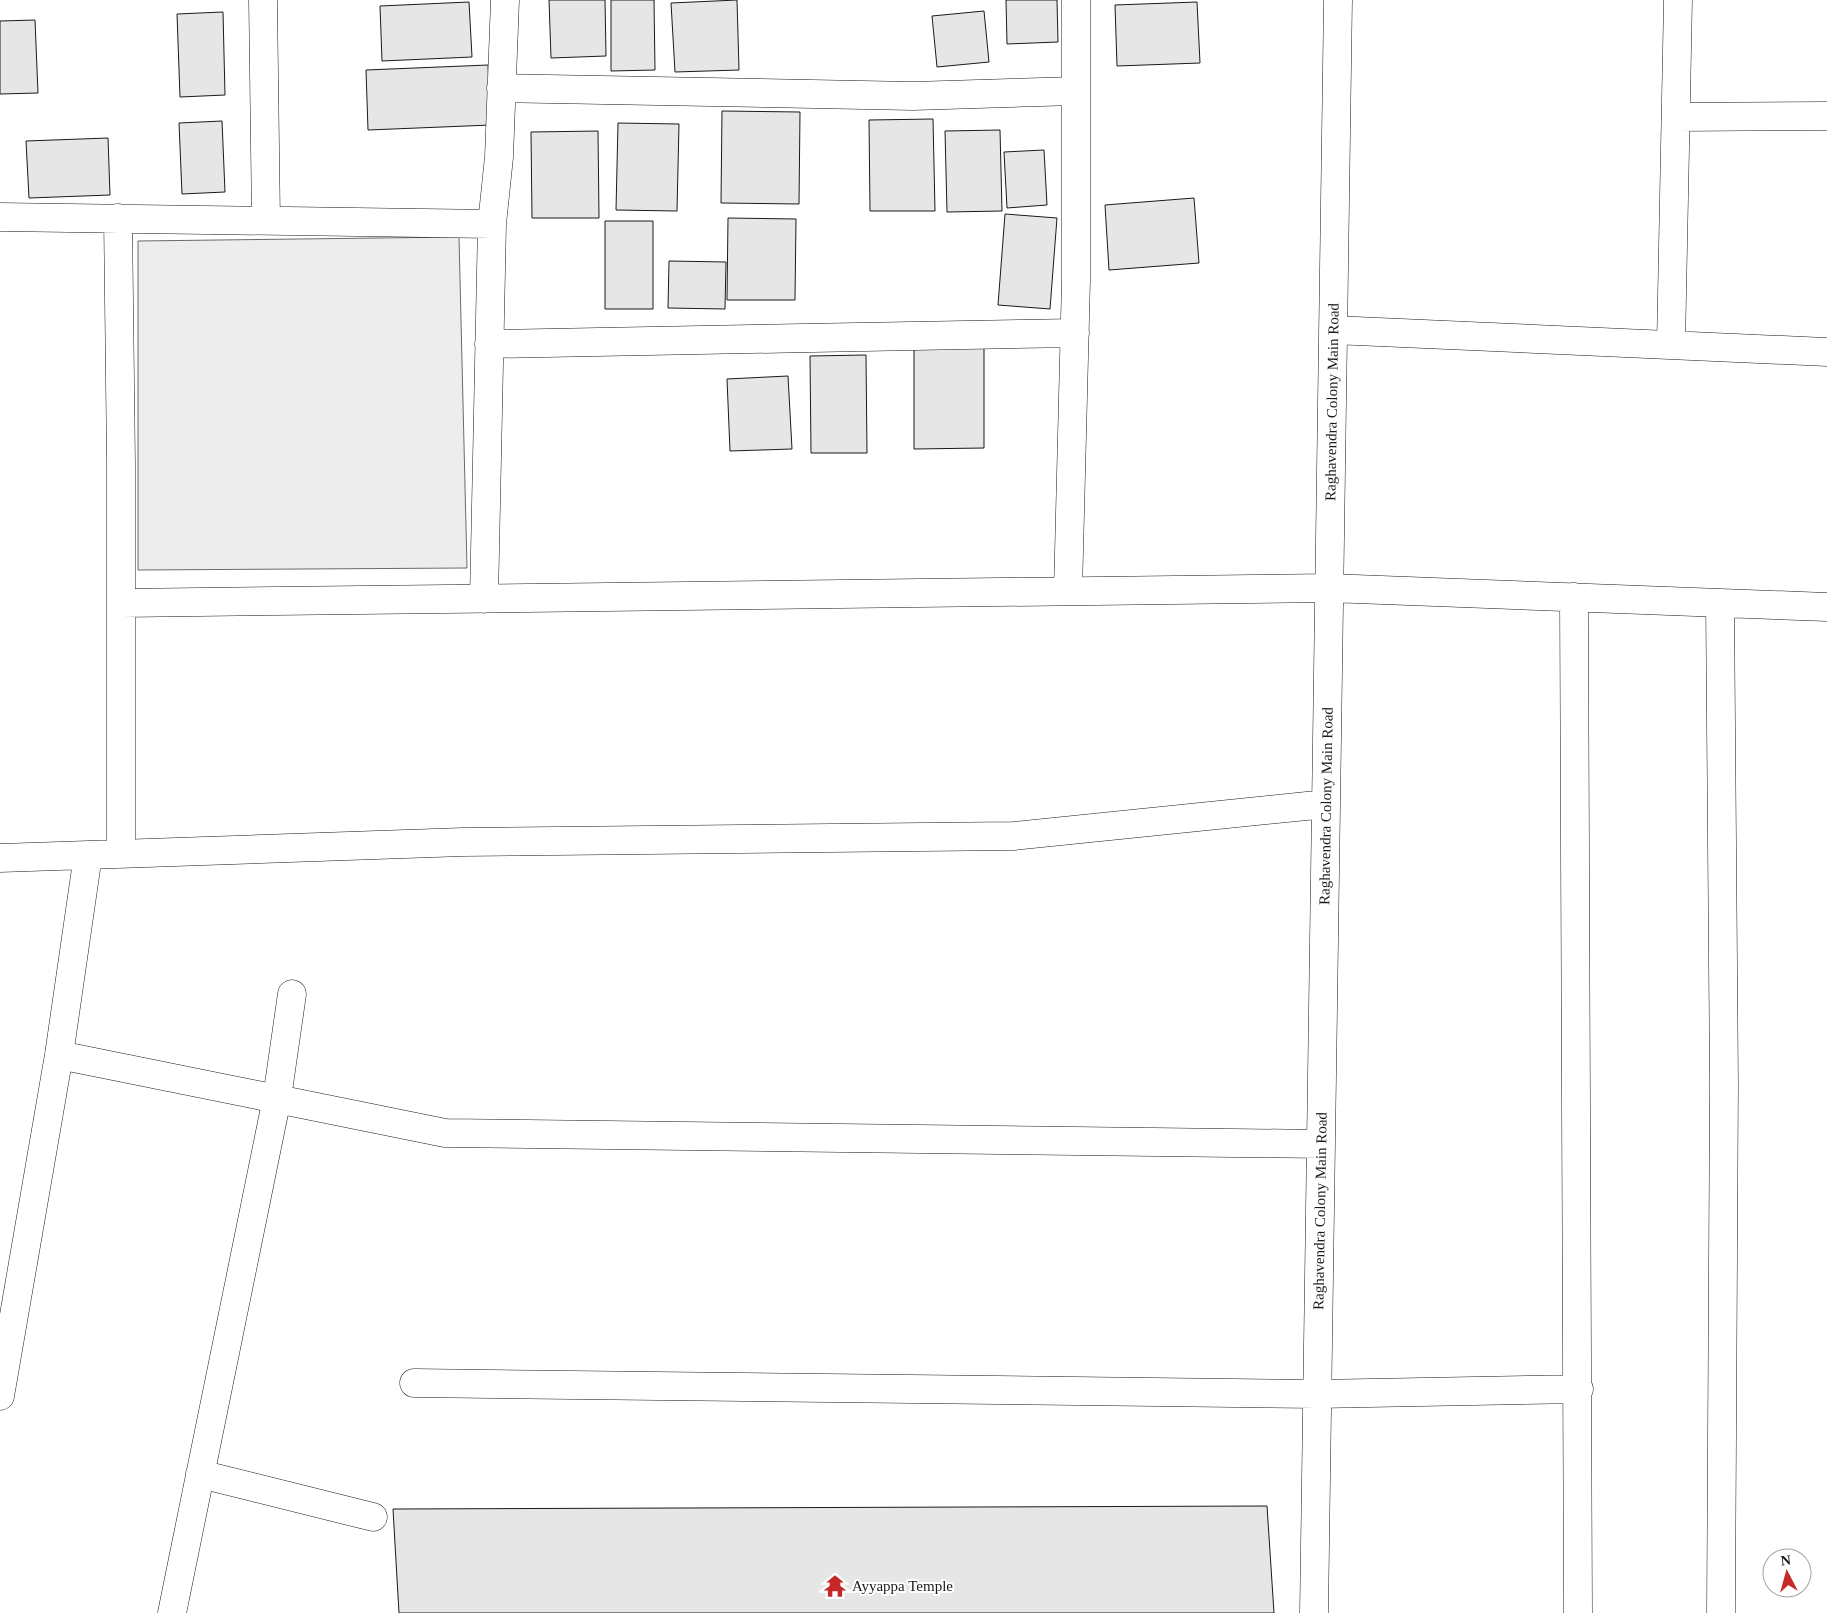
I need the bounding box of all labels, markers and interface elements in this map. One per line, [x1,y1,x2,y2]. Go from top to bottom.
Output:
street label: Raghavendra Colony Main Road [1322,302,1342,501]
street label: Raghavendra Colony Main Road [1316,706,1336,905]
street label: Raghavendra Colony Main Road [1310,1111,1330,1310]
north arrow [1762,1548,1812,1598]
text: N [1780,1553,1792,1569]
temple icon: Ayyappa Temple [822,1573,848,1599]
place label: Ayyappa Temple [852,1578,953,1594]

